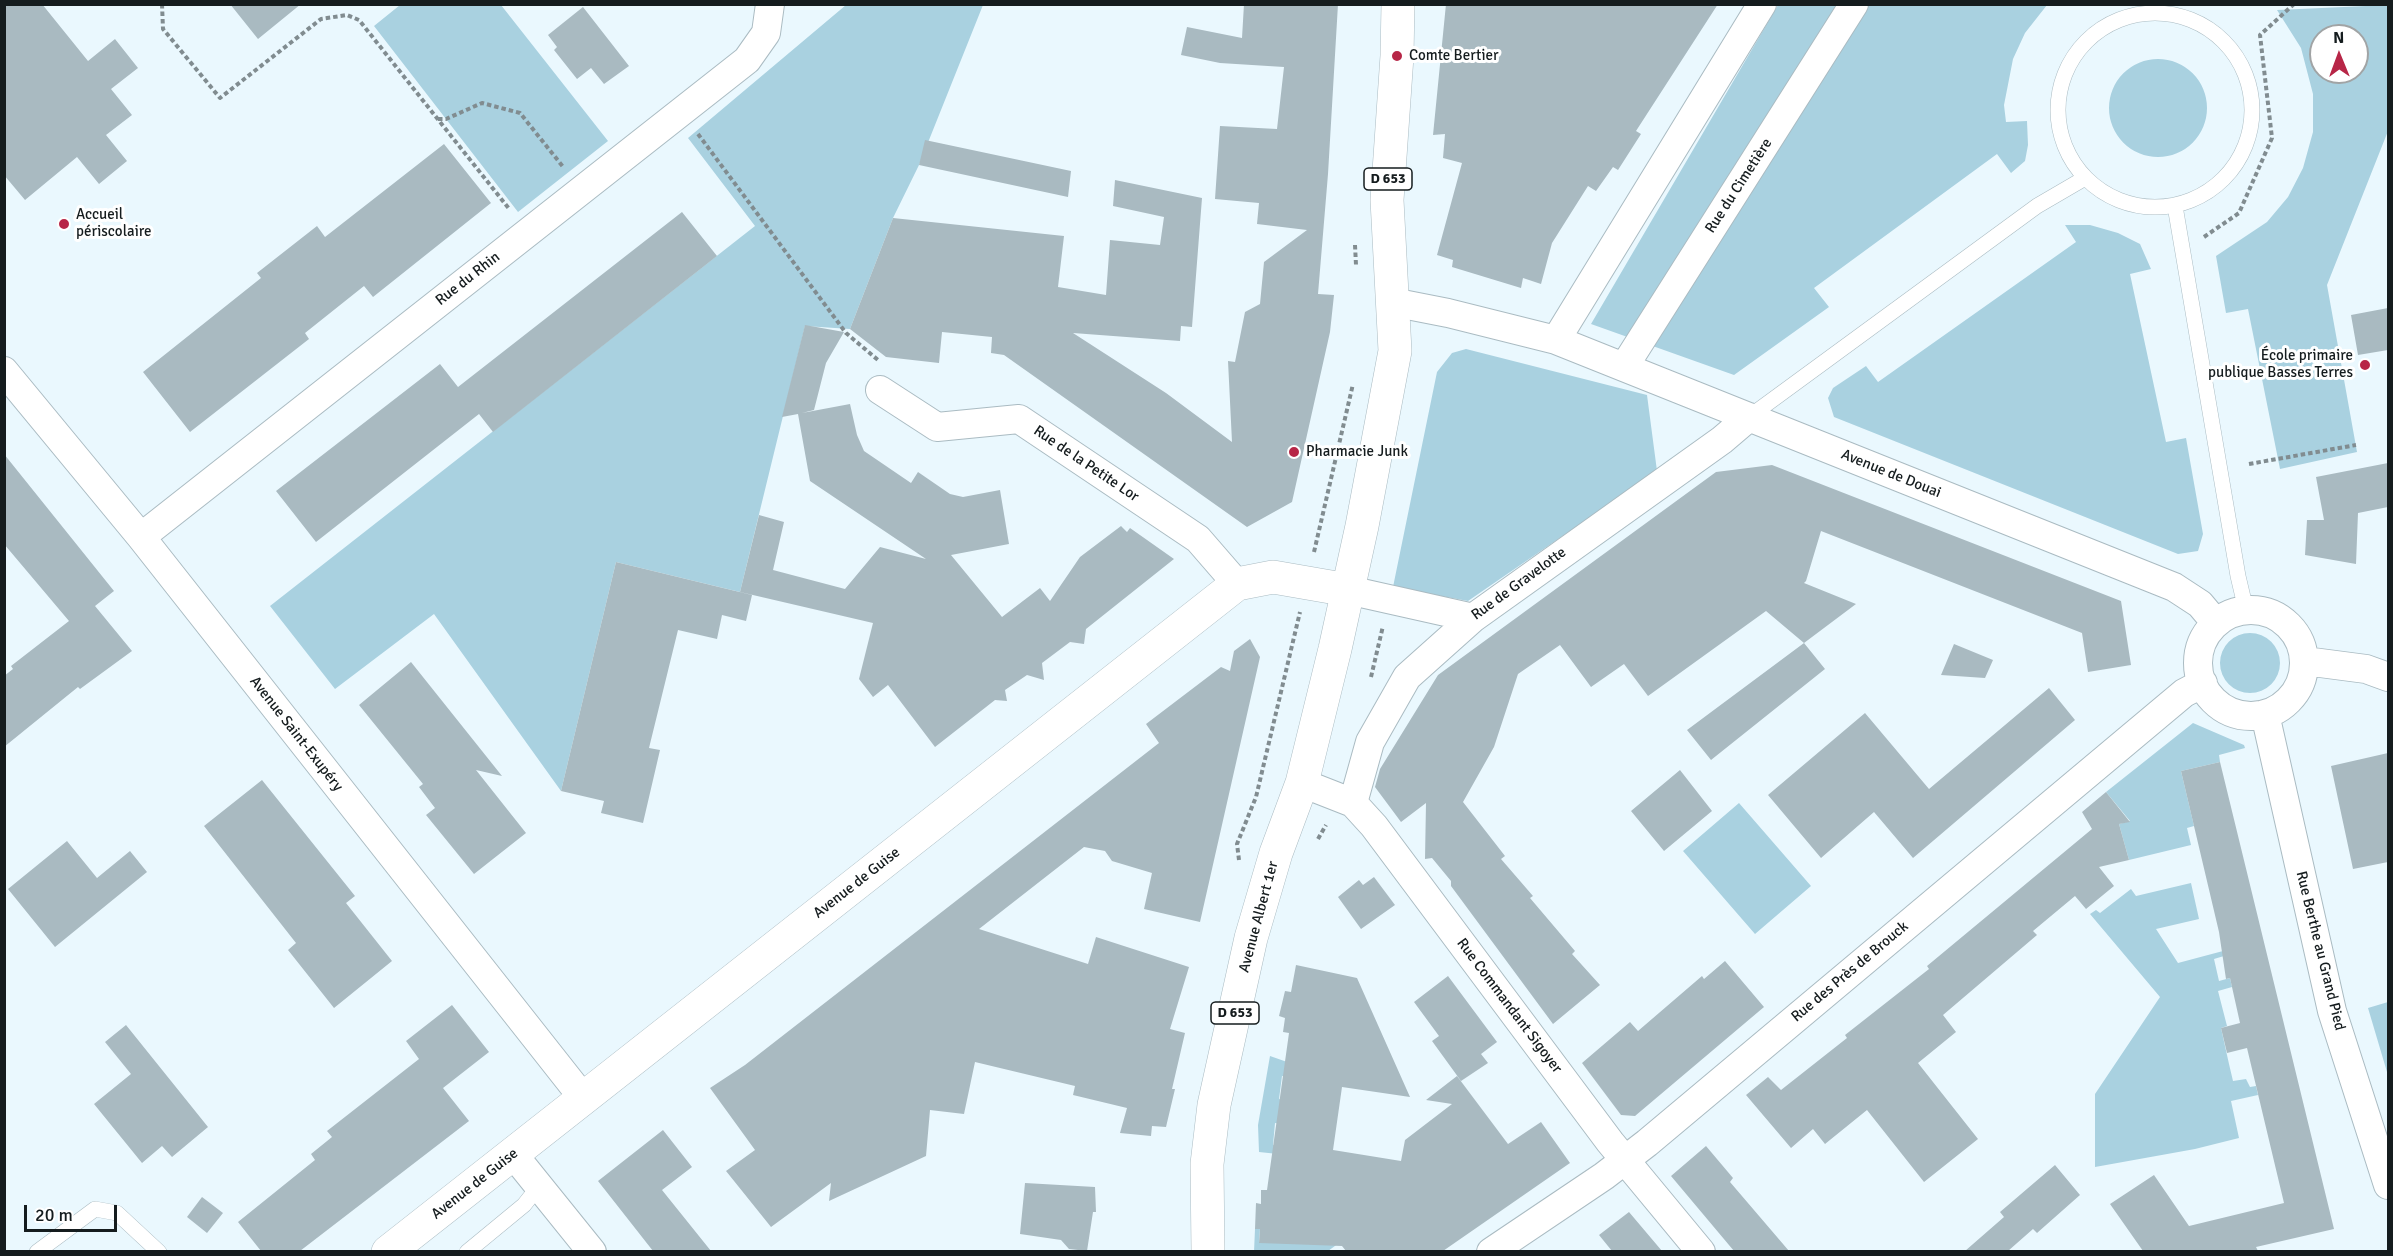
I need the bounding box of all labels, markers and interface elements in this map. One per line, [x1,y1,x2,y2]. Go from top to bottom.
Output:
north arrow [2309,24,2369,84]
text: N [2333,28,2344,48]
place label: Comte Bertier [1409,47,1498,65]
marker: Comte Bertier [1390,49,1404,63]
street label: Rue du Cimetière [1702,135,1776,237]
road number: D 653 [1364,168,1412,190]
place label: Accueil périscolaire [76,206,152,241]
marker: Accueil périscolaire [57,217,71,231]
street label: Rue du Rhin [432,248,504,310]
place label: École primaire publique Basses Terres [2208,347,2353,382]
marker: École primaire publique Basses Terres [2358,358,2372,372]
street label: Rue de la Petite Lor [1030,422,1142,506]
place label: Pharmacie Junk [1306,443,1408,461]
marker: Pharmacie Junk [1287,445,1301,459]
street label: Avenue de Douai [1838,446,1944,502]
street label: Rue de Gravelotte [1468,544,1570,624]
street label: Avenue Saint-Exupéry [246,673,346,795]
street label: Avenue de Guise [810,844,904,922]
street label: Avenue Albert 1er [1235,859,1283,975]
street label: Rue Berthe au Grand Pied [2291,869,2349,1033]
street label: Rue des Près de Brouck [1788,918,1912,1026]
street label: Rue Commandant Sigoyer [1452,935,1566,1077]
road number: D 653 [1211,1002,1259,1024]
street label: Avenue de Guise [428,1145,522,1223]
scale bar [27,1193,120,1231]
text: 20 m [35,1204,73,1226]

